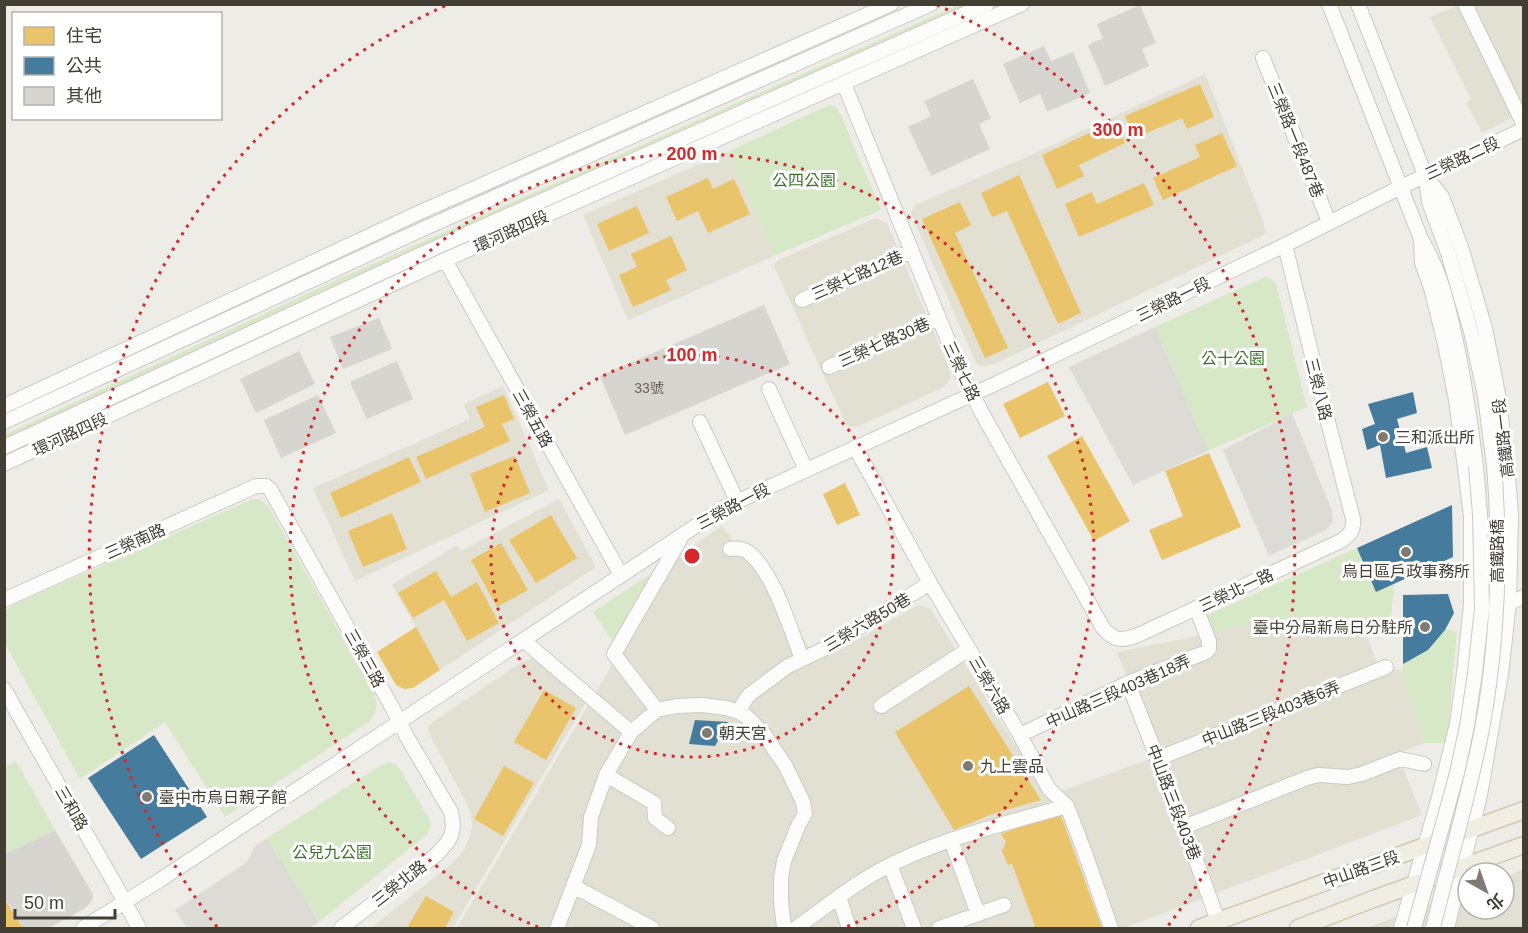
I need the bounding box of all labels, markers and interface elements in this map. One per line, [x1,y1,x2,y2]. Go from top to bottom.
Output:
legend [12,12,222,120]
text: 住宅 [66,26,102,46]
text: 公共 [66,56,102,76]
street label: 三榮路一段487巷 [1265,80,1326,200]
text: 其他 [66,86,102,106]
text: 300 m [1092,120,1144,140]
street label: 三榮路二段 [1422,134,1502,183]
text: 200 m [666,144,718,164]
park label: 公四公園 [772,172,836,189]
street label: 環河路四段 [471,207,551,255]
street label: 三榮七路12巷 [809,248,905,303]
street label: 三榮路一段 [1134,274,1213,325]
street label: 三榮七路30巷 [836,315,932,370]
street label: 三榮七路 [940,339,983,404]
text: 100 m [666,345,718,365]
park label: 公十公園 [1201,350,1265,367]
street label: 三榮八路 [1303,356,1335,422]
house number: 33號 [634,380,664,396]
street label: 三榮五路 [510,386,556,450]
street label: 高鐵路一段 [1490,397,1517,479]
street label: 環河路四段 [30,410,110,459]
place label: 三和派出所 [1395,429,1475,446]
marker: 三和派出所 [1376,430,1390,444]
street label: 三榮路一段 [694,480,773,533]
street label: 高鐵路橋 [1489,519,1506,583]
street label: 三榮南路 [103,521,168,562]
marker: 烏日區戶政事務所 [1399,545,1413,559]
centre of rings [682,546,702,566]
place label: 烏日區戶政事務所 [1342,563,1470,580]
street label: 三榮北一路 [1196,566,1276,615]
street label: 三榮六路50巷 [821,590,914,655]
place label: 臺中分局新烏日分駐所 [1253,619,1413,636]
marker: 臺中分局新烏日分駐所 [1418,620,1432,634]
street label: 三榮三路 [342,626,388,690]
street label: 中山路三段403巷18弄 [1043,652,1193,731]
street label: 三榮六路 [966,653,1013,717]
street label: 中山路三段403巷6弄 [1200,678,1343,749]
place label: 朝天宮 [719,725,767,742]
marker: 朝天宮 [700,726,714,740]
street label: 中山路三段403巷 [1144,742,1203,863]
place label: 九上雲品 [980,758,1044,775]
marker: 九上雲品 [961,759,975,773]
street label: 三和路 [52,783,91,833]
place label: 臺中市烏日親子館 [159,789,287,806]
marker: 臺中市烏日親子館 [140,790,154,804]
park label: 公兒九公園 [292,844,372,861]
street label: 中山路三段 [1321,848,1402,891]
street label: 三榮北路 [369,857,430,910]
north arrow [1456,861,1516,921]
scale bar [15,882,116,920]
text: 北 [1484,890,1507,914]
text: 50 m [24,893,64,913]

